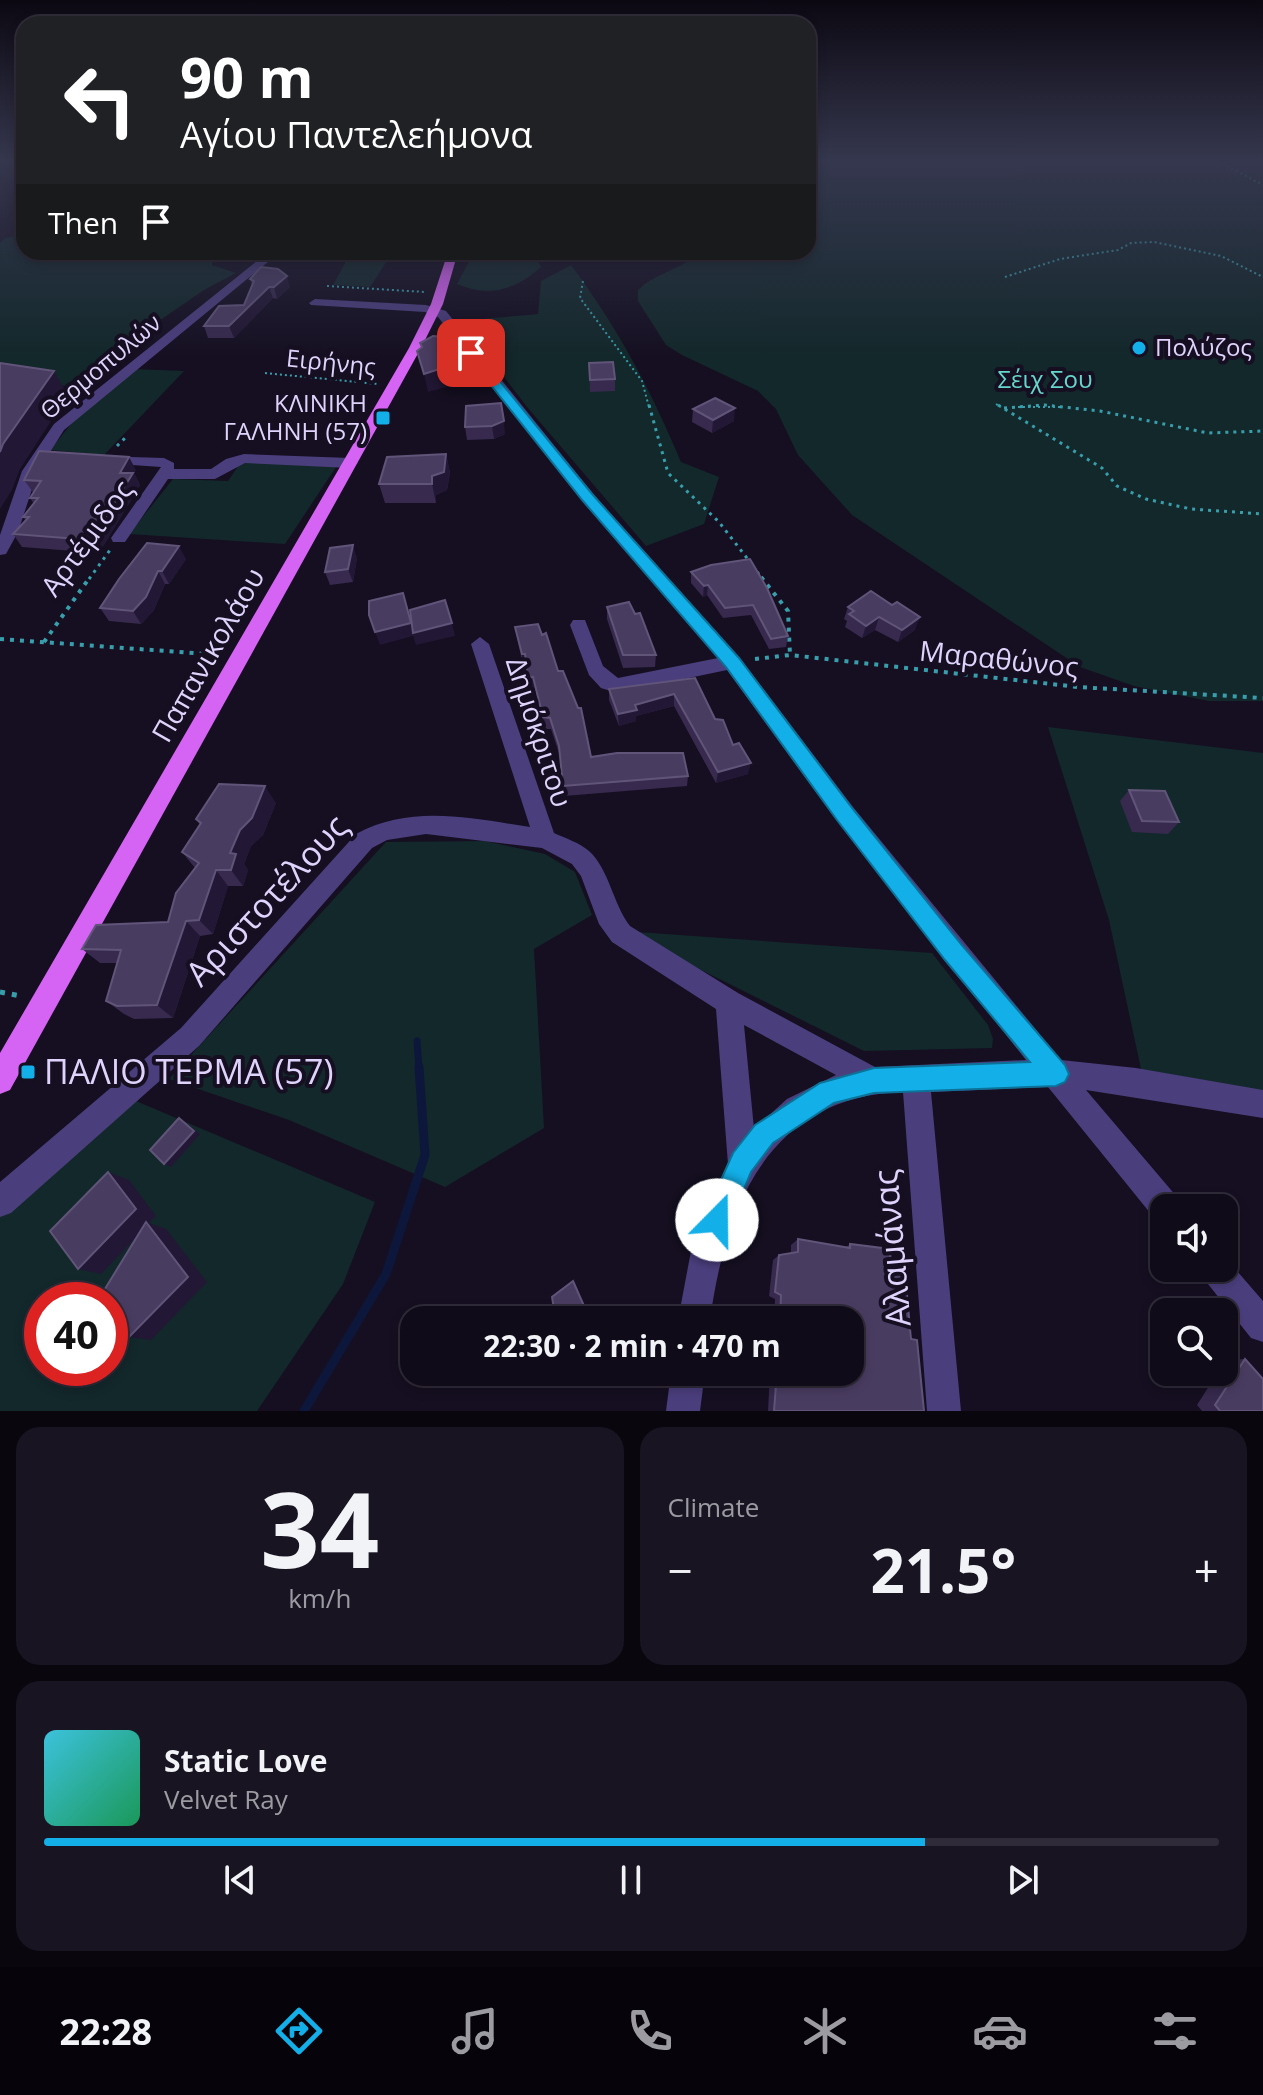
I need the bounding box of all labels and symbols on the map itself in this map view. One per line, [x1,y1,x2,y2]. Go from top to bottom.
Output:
street label: Θερμοπυλών [33,305,168,426]
pin [437,319,505,387]
place label: Πολύζος [1155,330,1252,363]
marker: Πολύζος [1130,339,1148,357]
street label: Ειρήνης [285,340,378,383]
park label: Σέιχ Σου [997,362,1093,395]
place label: ΚΛΙΝΙΚΗ ΓΑΛΗΝΗ (57) [224,386,367,447]
marker: ΚΛΙΝΙΚΗ ΓΑΛΗΝΗ (57) [374,409,392,427]
street label: Αρτέμιδος [31,472,141,603]
street label: Παπανικολάου [142,561,272,748]
street label: Μαραθώνος [918,631,1081,685]
street label: Δημόκριτου [498,652,582,812]
street label: Αριστοτέλους [175,804,358,995]
place label: ΠΑΛΙΟ ΤΕΡΜΑ (57) [44,1048,333,1094]
marker: ΠΑΛΙΟ ΤΕΡΜΑ (57) [19,1063,37,1081]
street label: Αλαμάνας [861,1167,921,1329]
position arrow [675,1178,759,1262]
speed limit sign: 40 [24,1282,128,1386]

